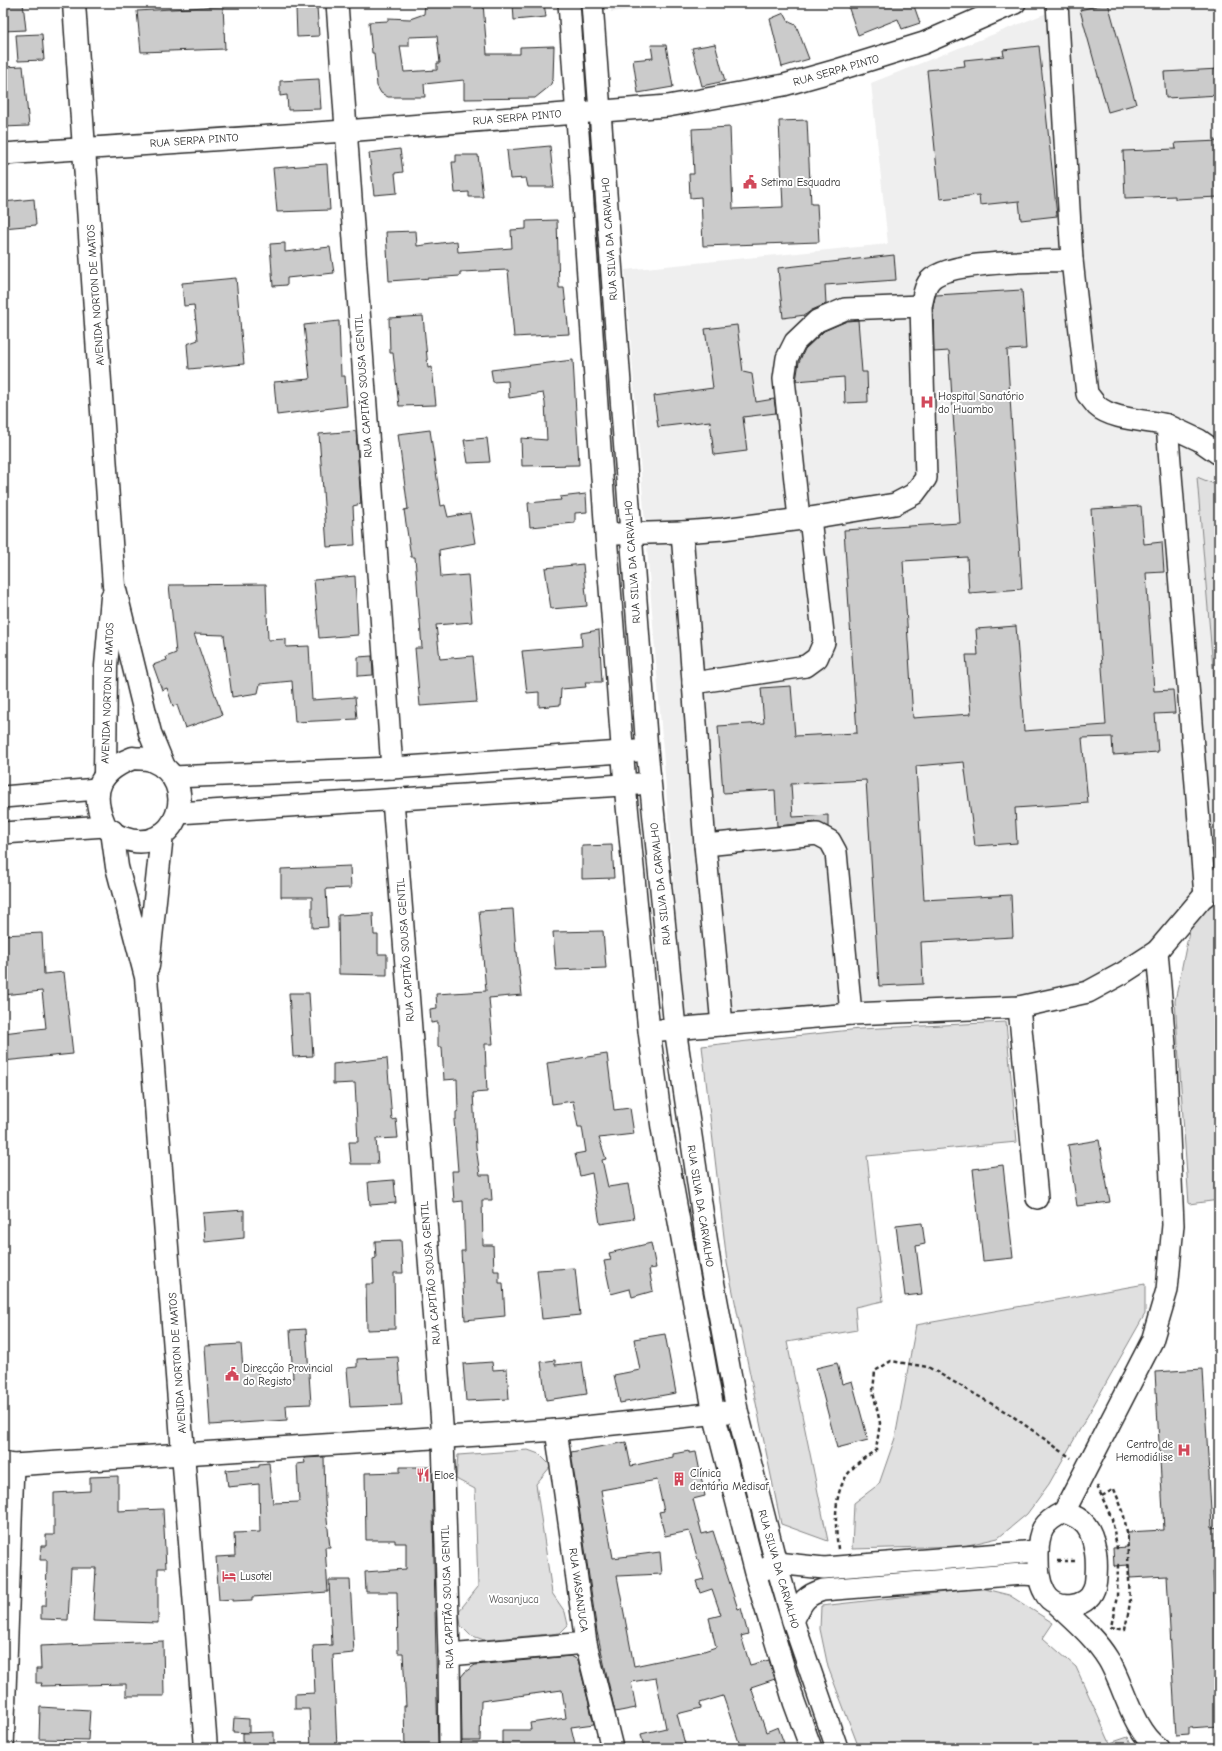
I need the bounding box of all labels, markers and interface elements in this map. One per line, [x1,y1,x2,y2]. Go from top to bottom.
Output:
street label: RUA SERPA PINTO [792,52,881,89]
street label: RUA SERPA PINTO [472,107,562,128]
street label: RUA SERPA PINTO [149,131,239,150]
public building icon: Setima Esquadra [742,174,758,190]
place label: Setima Esquadra [761,176,841,189]
street label: RUA SILVA DA CARVALHO [599,177,620,301]
street label: AVENIDA NORTON DE MATOS [84,224,107,366]
street label: RUA CAPITÃO SOUSA GENTIL [351,313,375,458]
place label: Hospital Sanatório do Huambo [938,390,1024,416]
hospital icon: Hospital Sanatório do Huambo [919,394,935,410]
street label: RUA SILVA DA CARVALHO [622,500,643,624]
street label: AVENIDA NORTON DE MATOS [99,622,116,764]
street label: RUA SILVA DA CARVALHO [648,822,673,946]
street label: RUA CAPITÃO SOUSA GENTIL [393,877,417,1022]
street label: RUA SILVA DA CARVALHO [684,1144,717,1268]
street label: RUA CAPITÃO SOUSA GENTIL [417,1200,443,1345]
street label: AVENIDA NORTON DE MATOS [166,1292,189,1434]
place label: Direcção Provincial do Registo [243,1362,333,1388]
public building icon: Direcção Provincial do Registo [224,1366,240,1382]
place label: Centro de Hemodiálise [1116,1438,1173,1464]
hospital icon: Centro de Hemodiálise [1176,1442,1192,1458]
restaurant icon: Eloe [415,1467,431,1483]
place label: Clínica dentária Medisaf [690,1467,769,1493]
place label: Eloe [434,1469,455,1482]
building icon: Clínica dentária Medisaf [671,1471,687,1487]
street label: RUA SILVA DA CARVALHO [755,1508,802,1630]
street label: RUA CAPITÃO SOUSA GENTIL [437,1524,457,1669]
street label: RUA WASANJUCA [566,1547,591,1634]
hotel icon: Lusotel [221,1568,237,1584]
place label: Lusotel [240,1570,272,1583]
park label: Wasanjuca [489,1593,539,1606]

